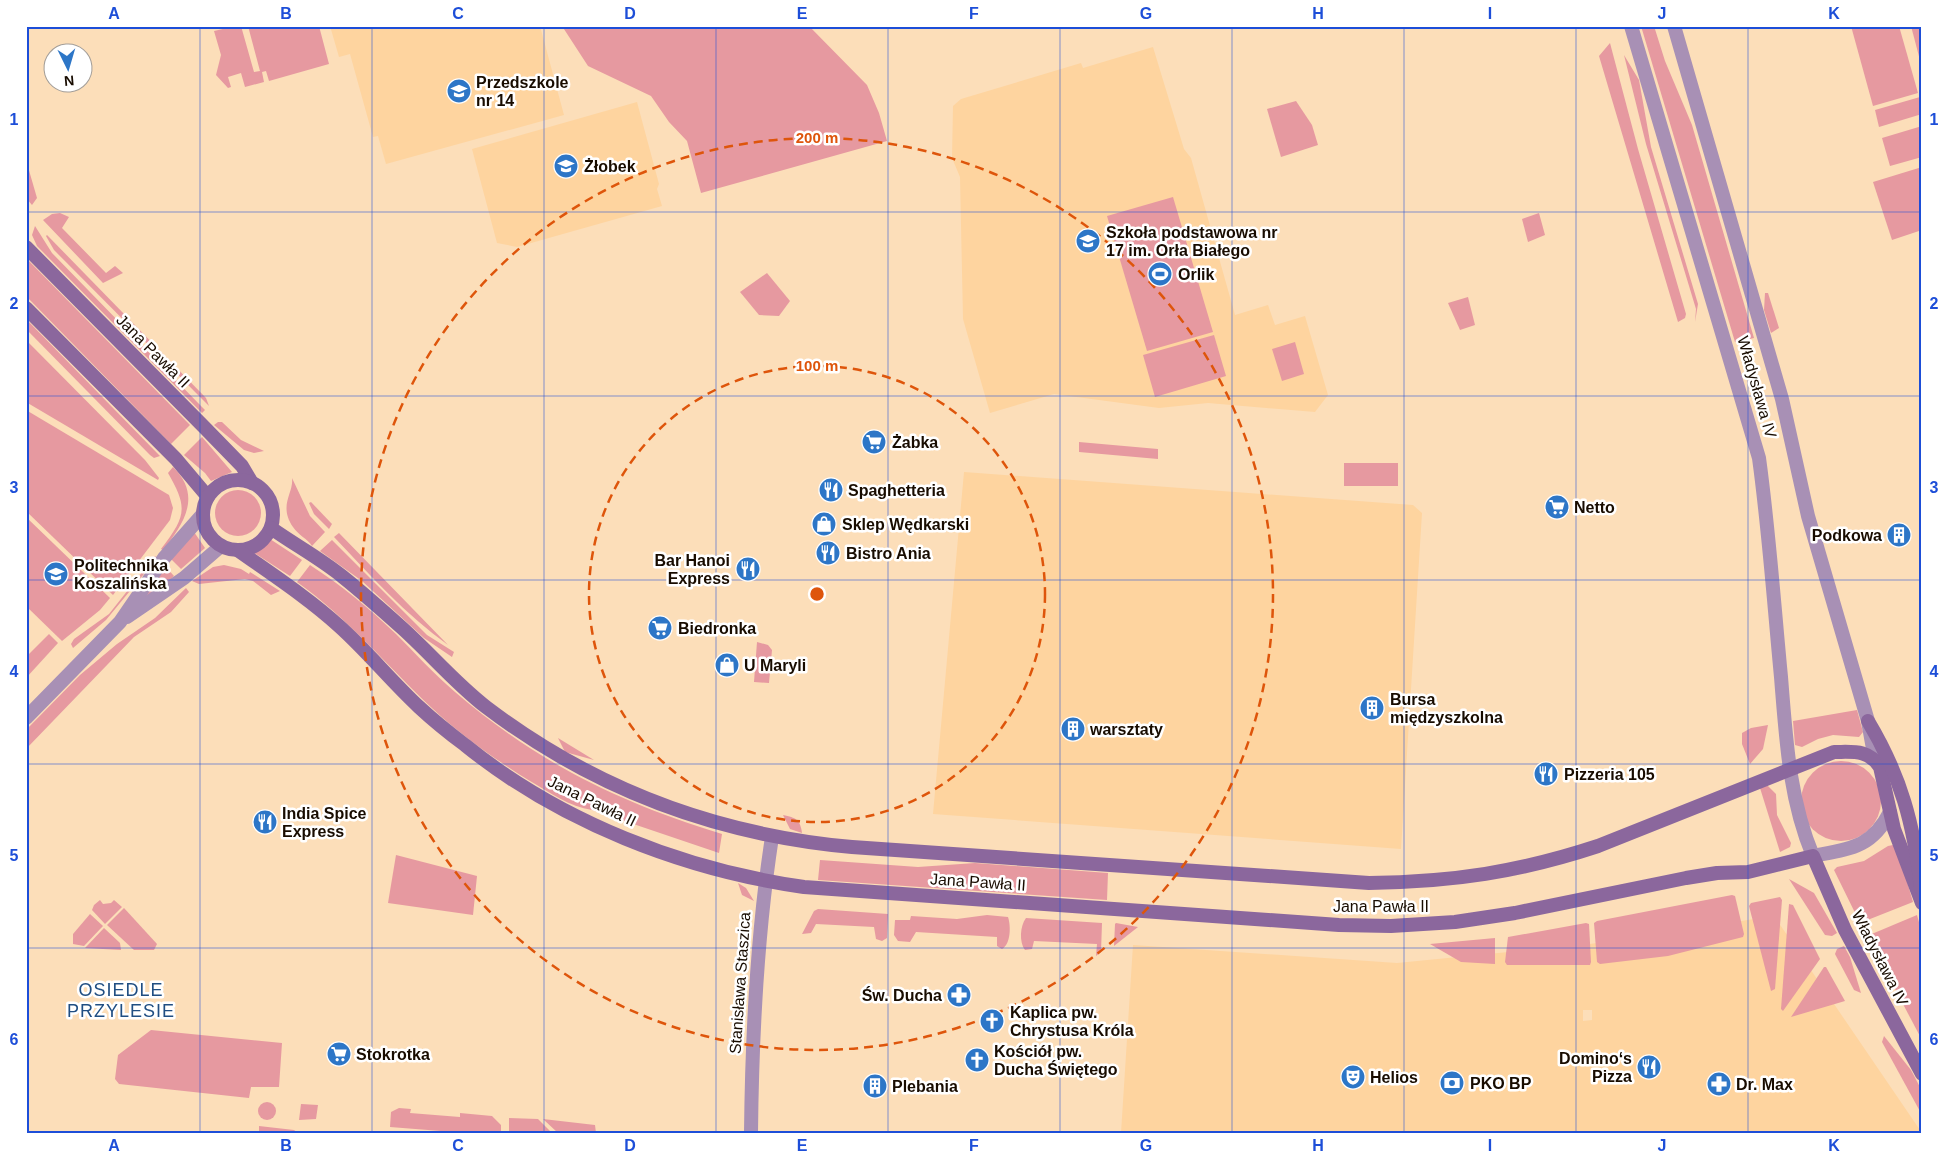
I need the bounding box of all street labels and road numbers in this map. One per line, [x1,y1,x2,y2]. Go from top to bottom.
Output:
street label: Jana Pawła II [113,311,193,391]
street label: Władysława IV [1734,334,1780,440]
street label: Jana Pawła II [545,772,639,830]
street label: Jana Pawła II [929,870,1027,894]
street label: Jana Pawła II [1333,898,1429,915]
street label: Władysława IV [1849,907,1912,1009]
street label: Stanisława Staszica [727,911,753,1055]

